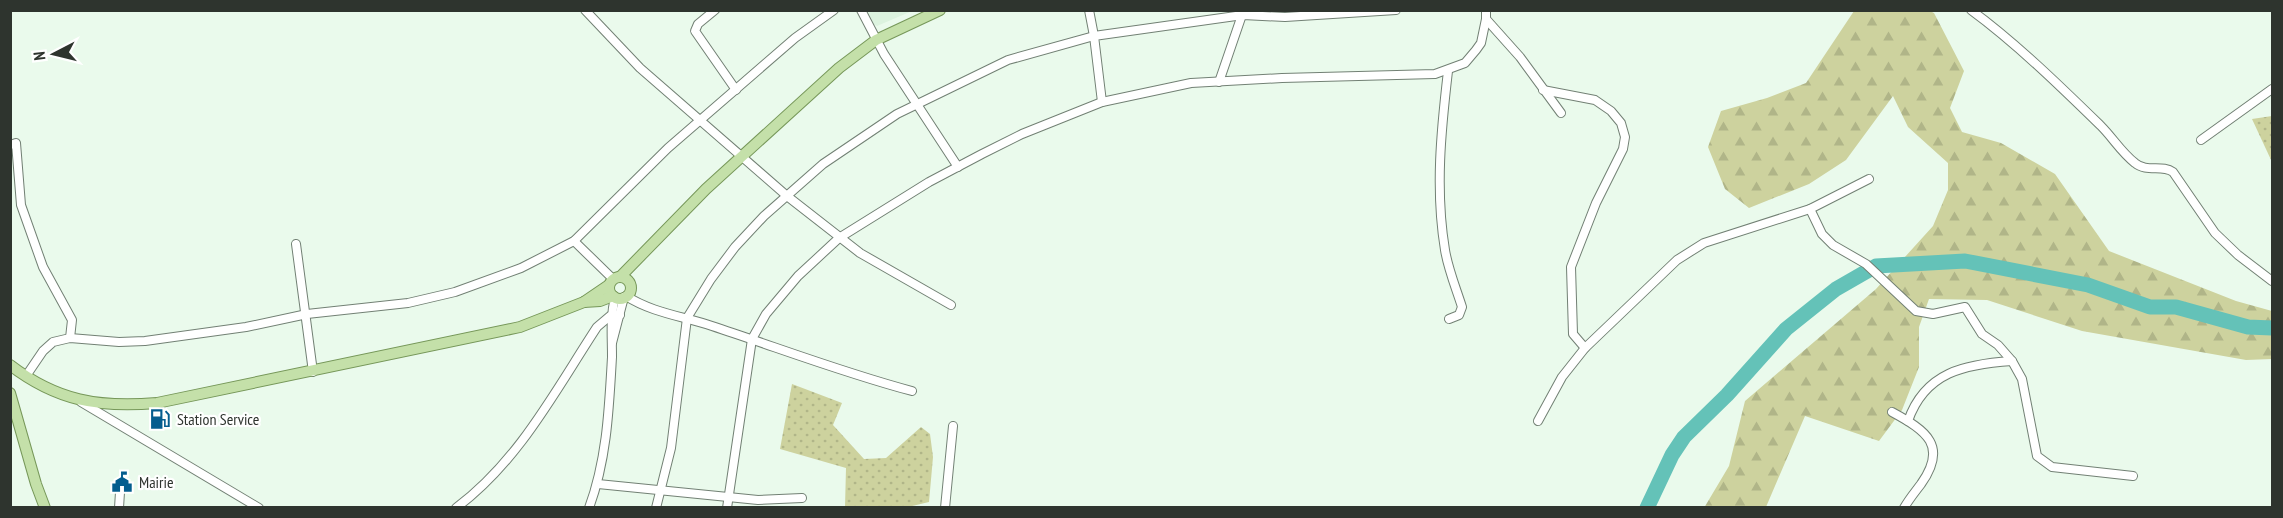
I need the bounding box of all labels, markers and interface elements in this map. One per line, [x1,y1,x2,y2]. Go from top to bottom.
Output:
north arrow [24,24,84,84]
text: N [29,50,50,61]
fuel station icon: Station Service [148,407,172,431]
place label: Station Service [177,409,259,429]
public building icon: Mairie [110,470,134,494]
place label: Mairie [139,472,174,492]

